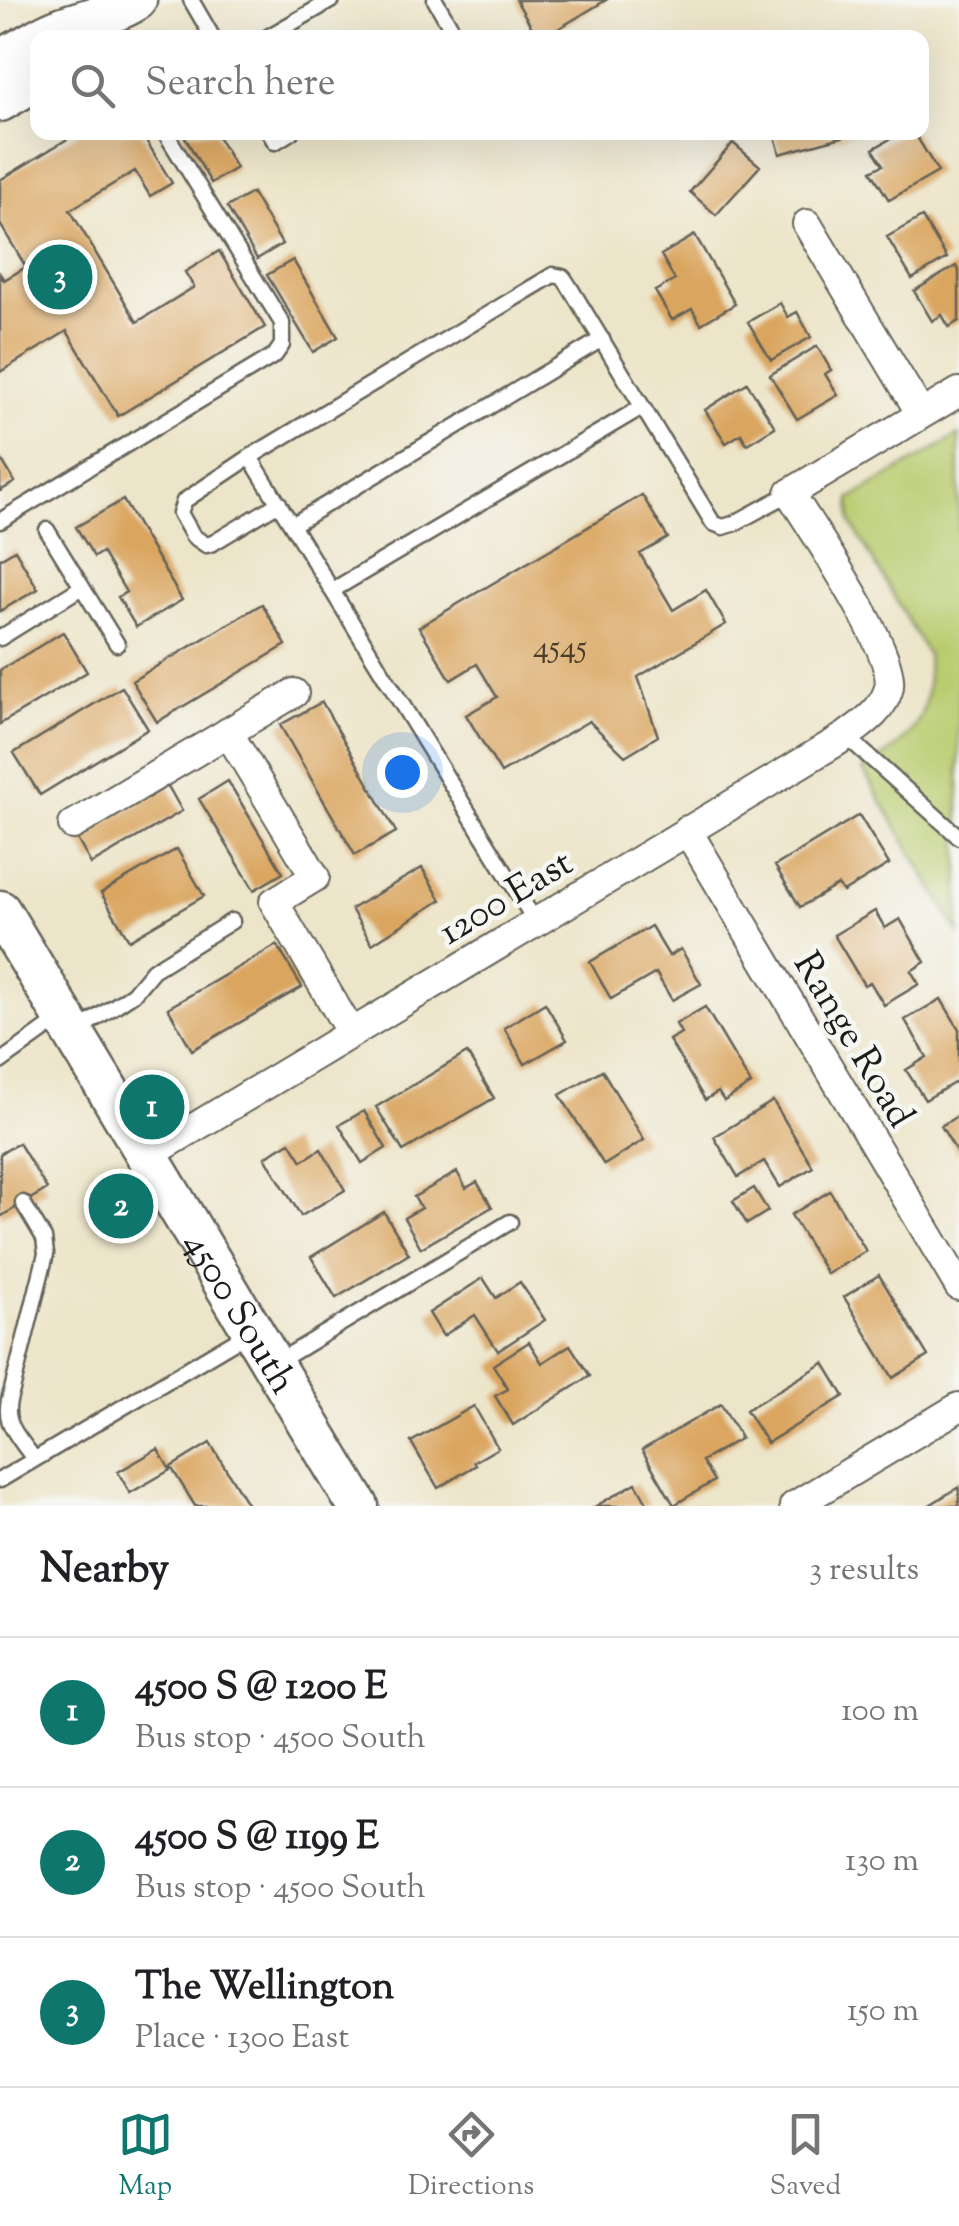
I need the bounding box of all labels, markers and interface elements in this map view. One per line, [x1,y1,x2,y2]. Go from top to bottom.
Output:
search box [30,30,929,140]
icon: search [65,58,120,113]
text: Search here [145,58,336,112]
pin: 3 [28,240,92,314]
house number: 4545 [533,626,587,672]
your location [377,747,428,798]
street label: 1200 East [430,838,584,961]
street label: Range Road [778,943,925,1139]
pin: 1 [120,1070,184,1144]
pin: 2 [88,1168,154,1244]
street label: 4500 South [168,1223,308,1406]
text: Nearby [40,1541,169,1601]
text: 3 results [809,1548,919,1594]
text: 4500 S @ 1200 E [135,1662,387,1716]
text: 1 [67,1689,78,1735]
text: 100 m [841,1689,919,1735]
text: Bus stop · 4500 South [135,1716,426,1762]
text: 4500 S @ 1199 E [135,1812,379,1866]
text: 2 [65,1839,80,1885]
text: 130 m [845,1839,919,1885]
text: Bus stop · 4500 South [135,1866,426,1912]
text: The Wellington [135,1962,394,2016]
text: 3 [66,1989,79,2035]
text: 150 m [847,1989,919,2035]
text: Place · 1300 East [135,2016,349,2062]
tab: Map [118,2107,173,2207]
tab: Directions [408,2107,534,2207]
tab: Saved [769,2107,841,2207]

